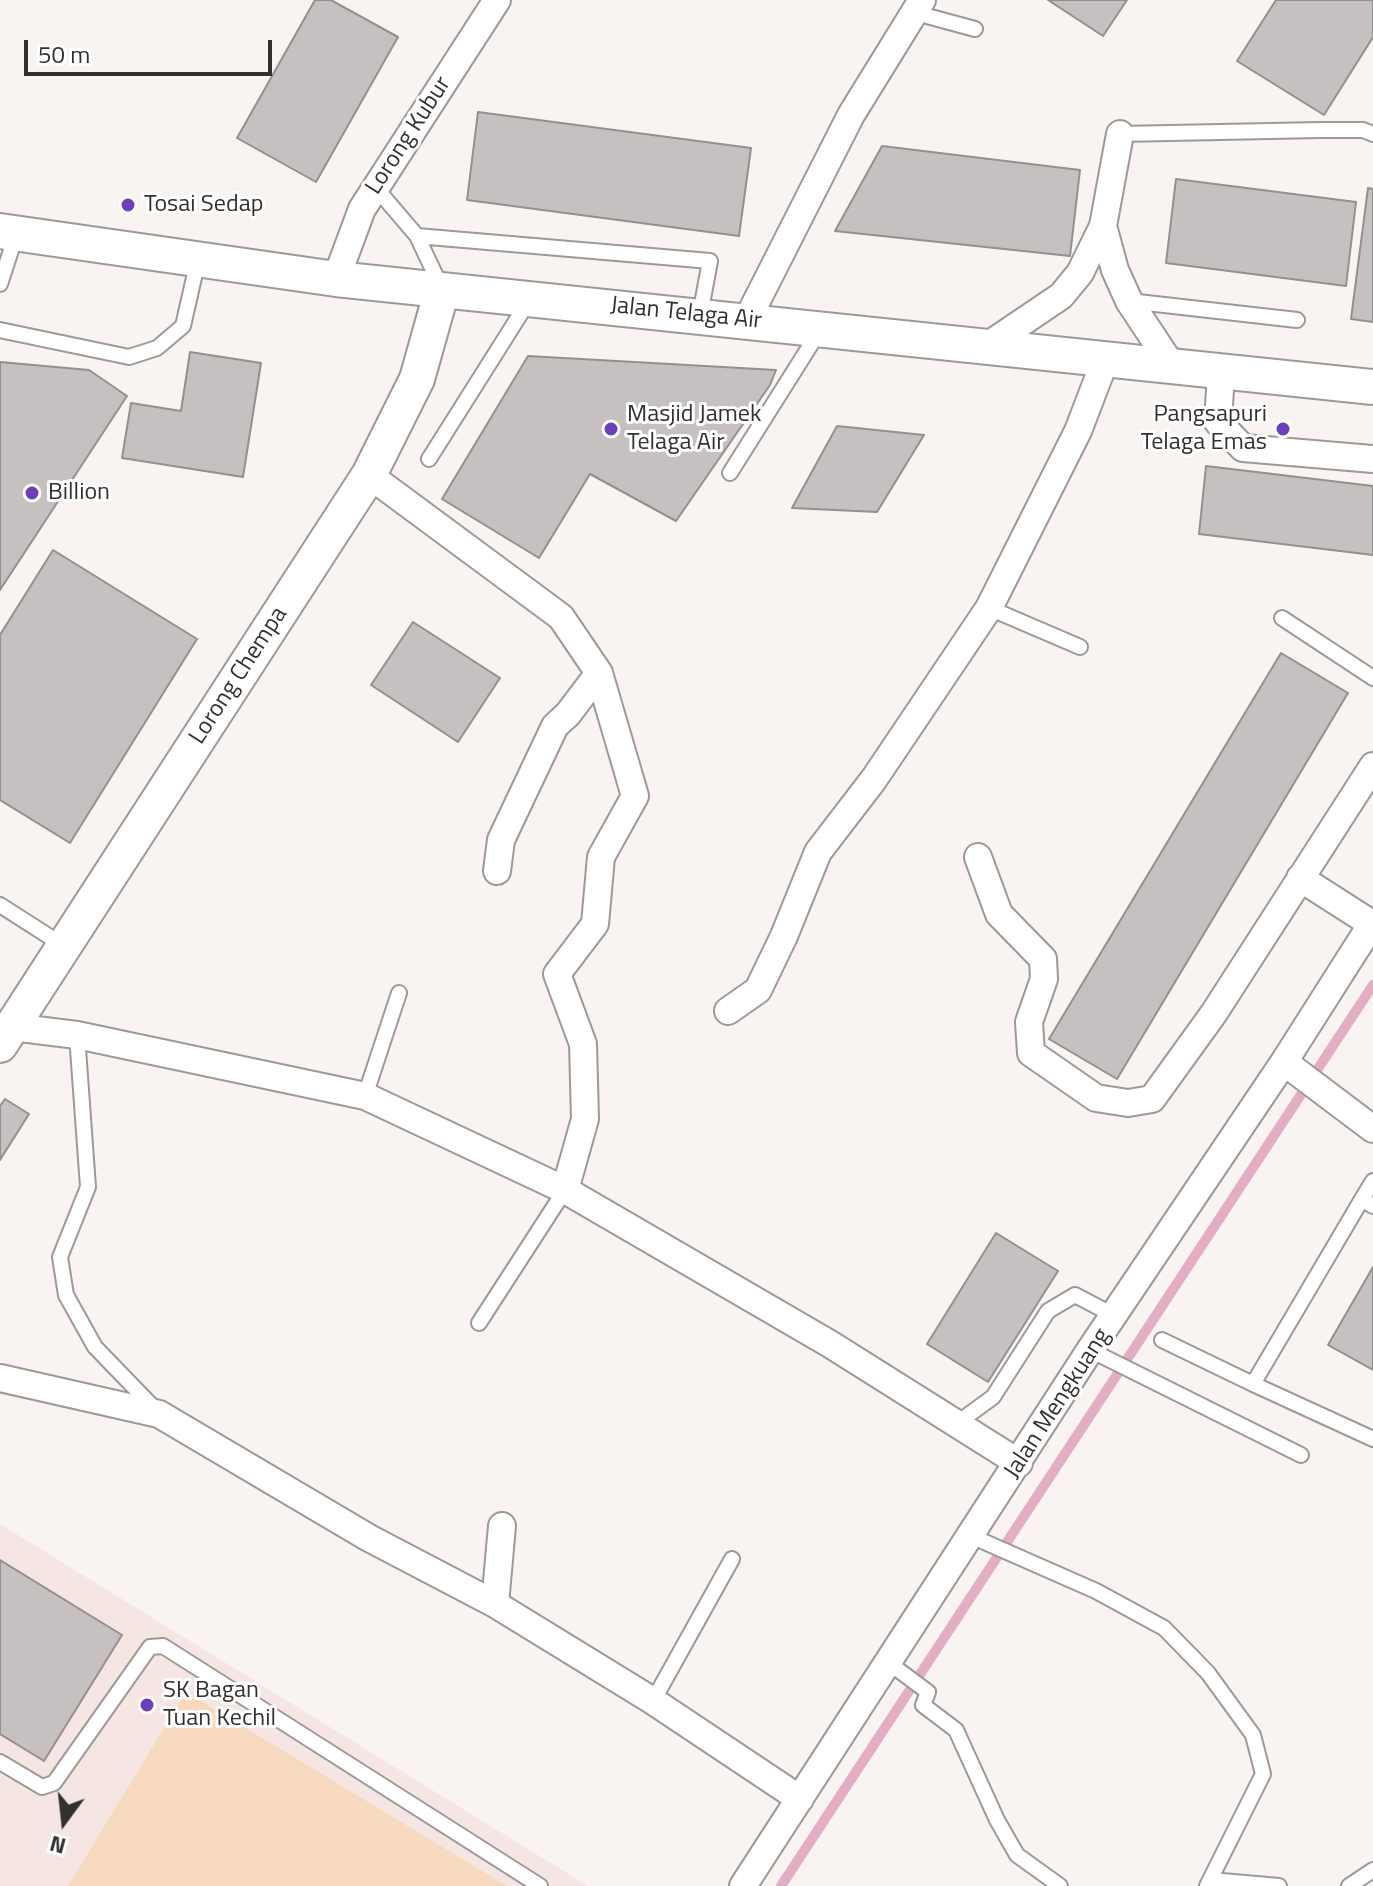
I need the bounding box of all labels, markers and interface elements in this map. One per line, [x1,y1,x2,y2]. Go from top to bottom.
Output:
scale bar [28,24,276,74]
text: 50 m [38,36,90,72]
street label: Lorong Kubur [360,72,458,200]
place label: Tosai Sedap [144,191,263,219]
marker: Tosai Sedap [119,196,137,214]
street label: Jalan Telaga Air [609,292,763,336]
place label: Masjid Jamek Telaga Air [627,401,761,457]
place label: Pangsapuri Telaga Emas [1141,401,1267,457]
marker: Masjid Jamek Telaga Air [602,420,620,438]
marker: Pangsapuri Telaga Emas [1274,420,1292,438]
place label: Billion [48,479,110,507]
marker: Billion [23,484,41,502]
street label: Lorong Chempa [184,602,294,750]
street label: Jalan Mengkuang [999,1323,1117,1485]
place label: SK Bagan Tuan Kechil [163,1677,276,1733]
marker: SK Bagan Tuan Kechil [138,1696,156,1714]
north arrow [24,1782,104,1862]
text: N [46,1827,70,1864]

